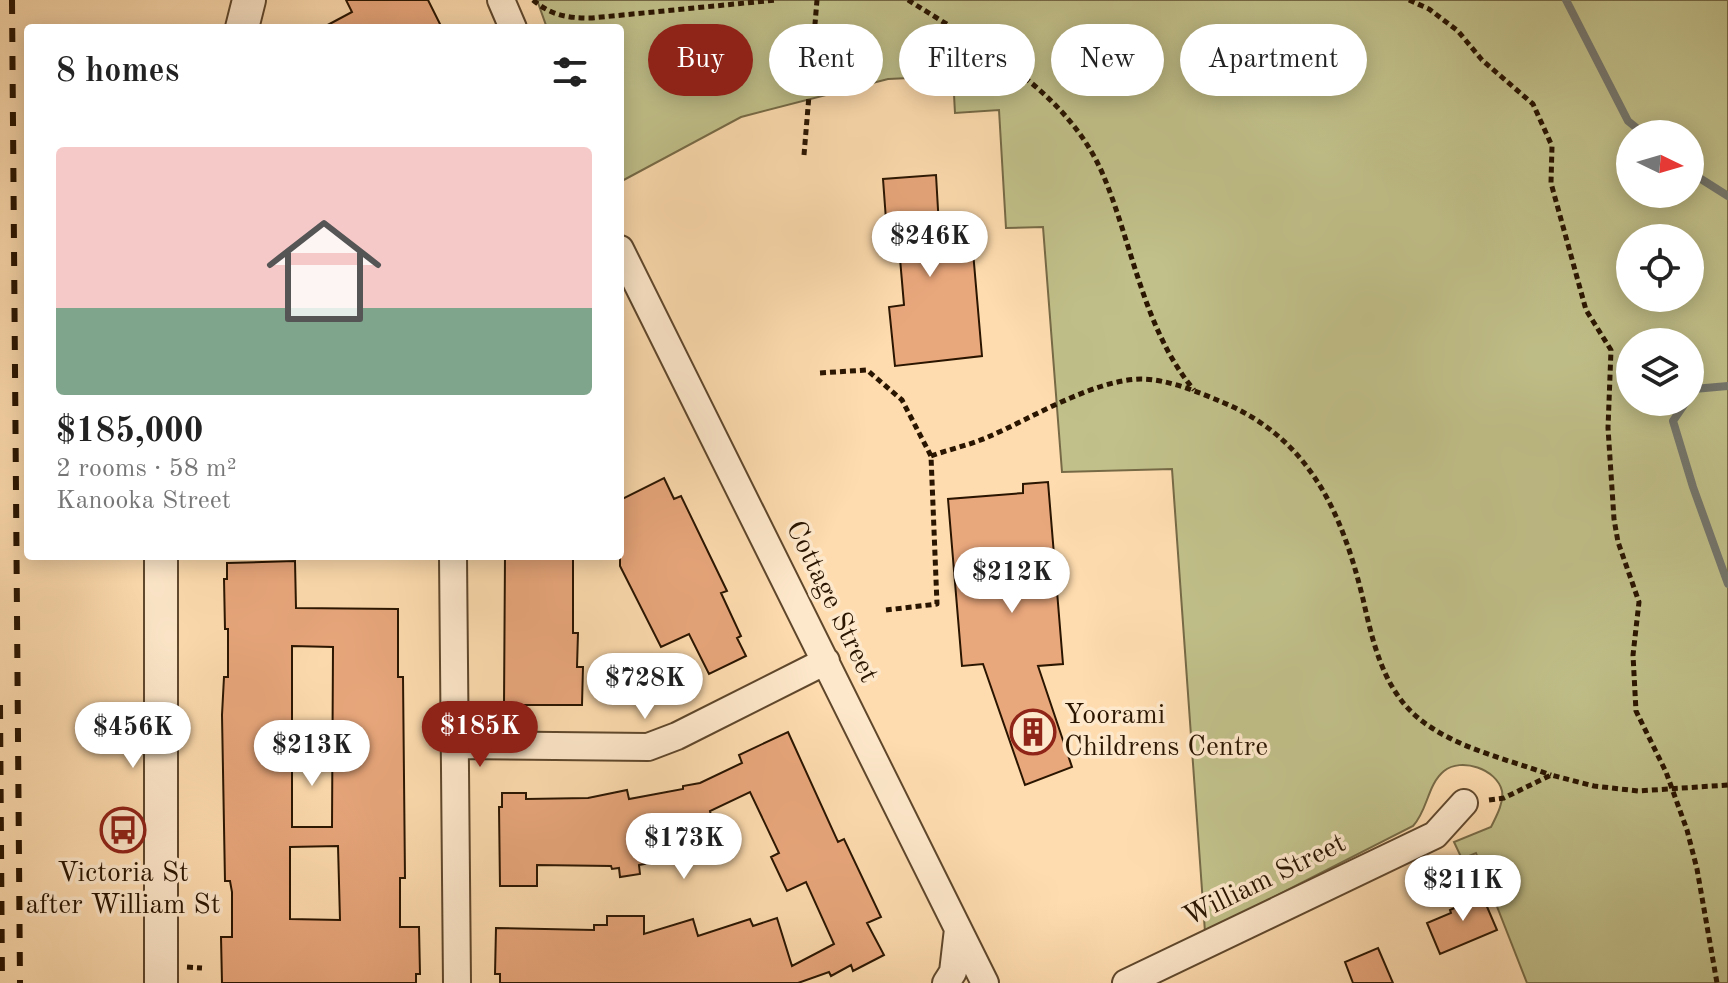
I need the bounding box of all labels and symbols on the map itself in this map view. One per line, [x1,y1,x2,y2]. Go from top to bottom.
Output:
north arrow [1616,120,1704,208]
pin: $246K [874,211,986,279]
street label: Cottage Street [780,517,882,687]
pin: $212K [956,547,1068,615]
pin: $728K [589,653,701,721]
pin: $185K [424,701,536,769]
pin: $456K [77,702,189,770]
place label: Yoorami Childrens Centre [1064,702,1268,762]
building icon: Yoorami Childrens Centre [1009,708,1057,756]
pin: $213K [256,720,368,788]
bus stop icon: Victoria St after William St [99,806,147,854]
pin: $173K [628,813,740,881]
street label: William Street [1179,830,1351,932]
pin: $211K [1407,855,1519,923]
place label: Victoria St after William St [25,860,221,920]

